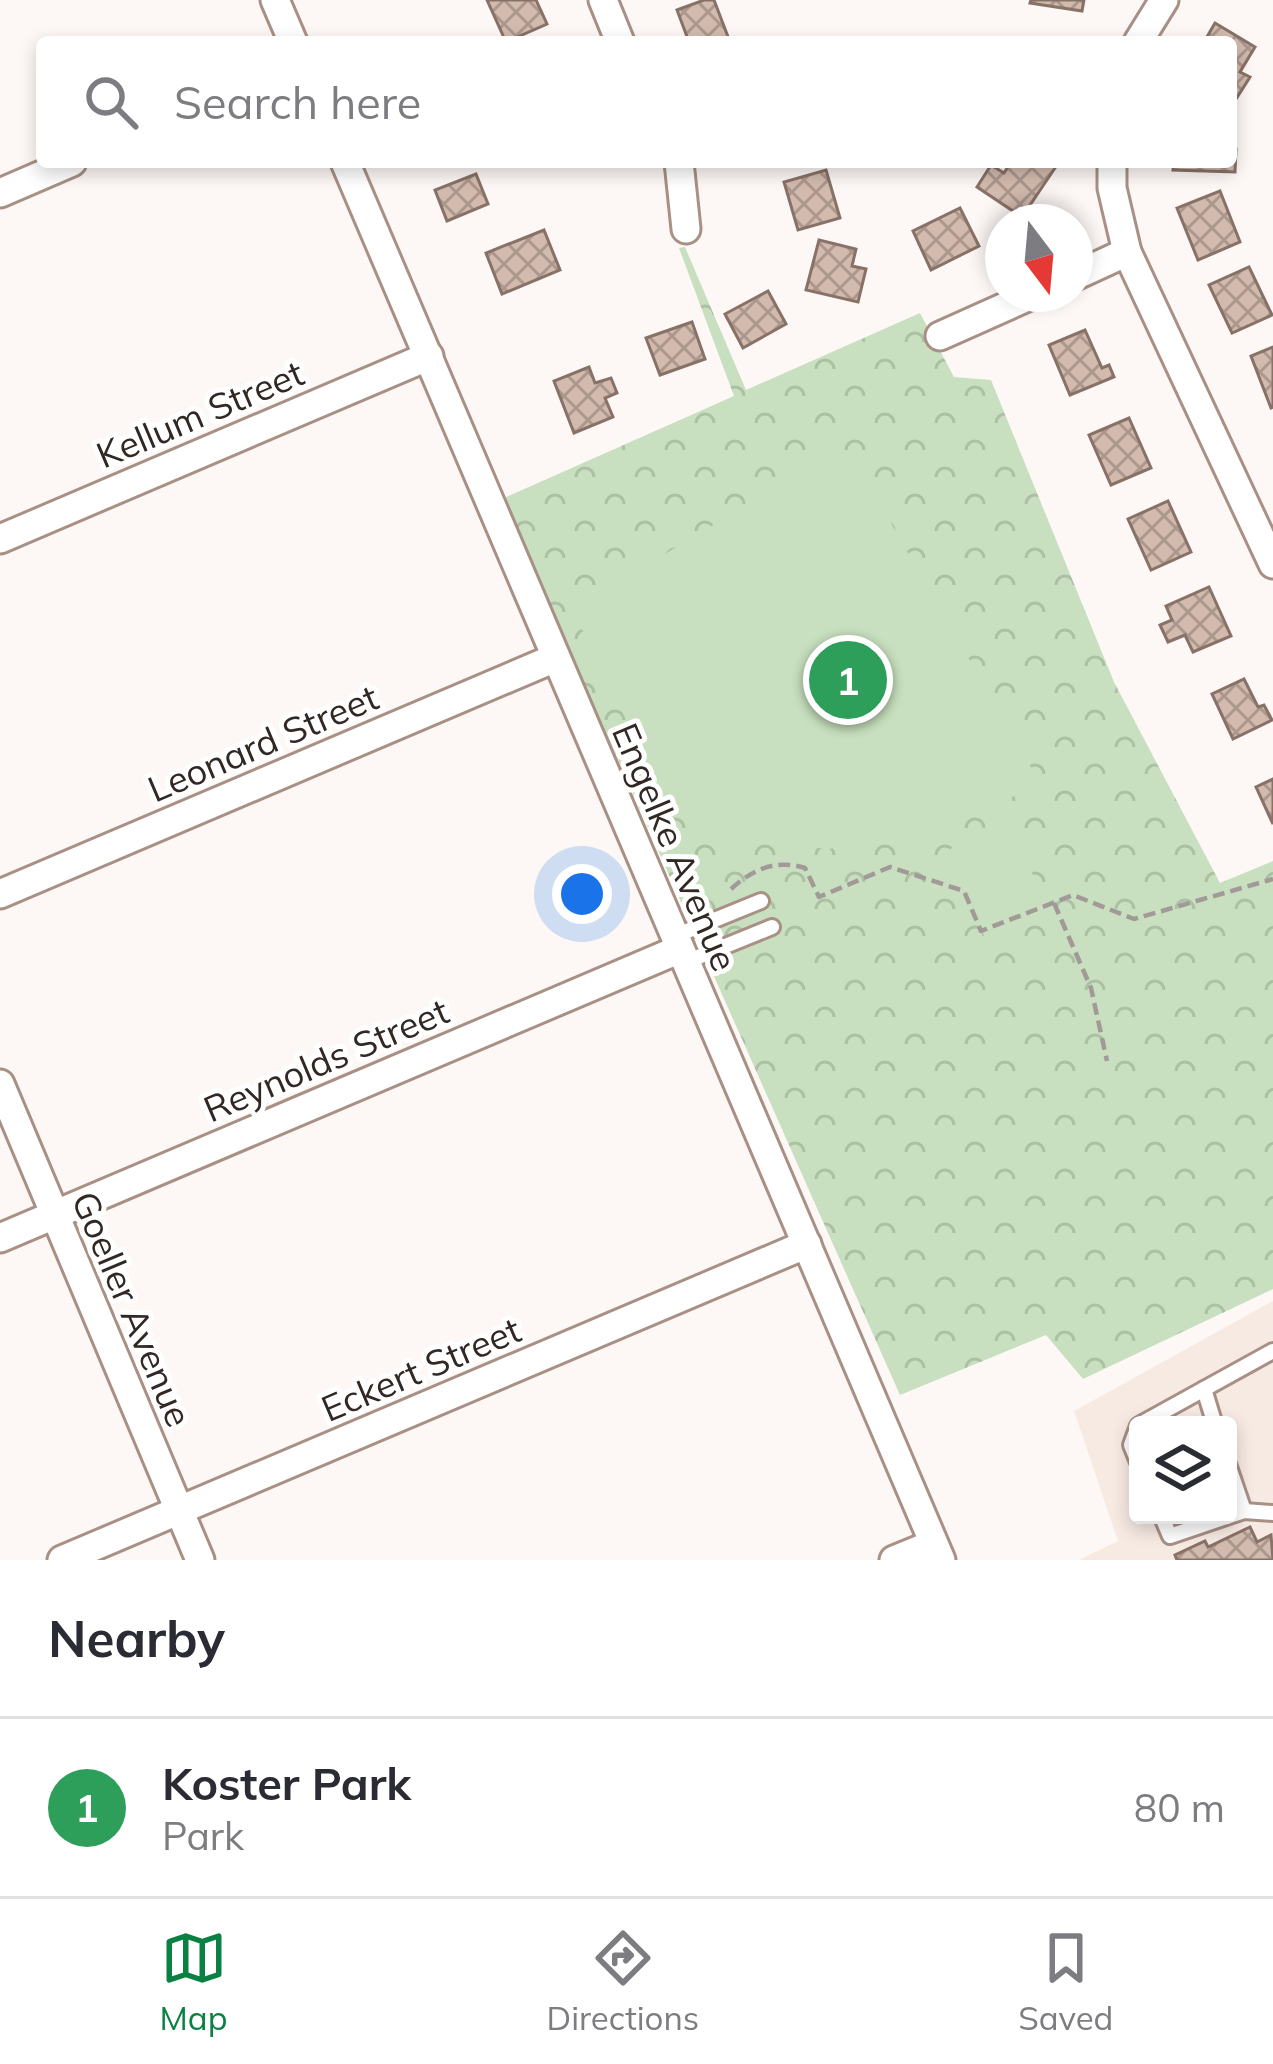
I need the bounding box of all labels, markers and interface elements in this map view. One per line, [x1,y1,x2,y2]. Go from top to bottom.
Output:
search box [36,36,1237,168]
icon: search [78,69,144,135]
text: Search here [174,74,421,130]
north arrow [985,204,1093,312]
street label: Kellum Street [90,350,310,477]
pin: 1 [809,635,887,725]
street label: Leonard Street [141,674,385,811]
street label: Engelke Avenue [603,716,748,977]
your location [552,864,612,924]
street label: Reynolds Street [197,988,455,1131]
street label: Goeller Avenue [63,1184,202,1433]
street label: Eckert Street [314,1306,527,1431]
map controls [1129,1416,1237,1524]
button: layers [1129,1416,1237,1524]
text: Nearby [48,1606,225,1670]
text: Koster Park [162,1755,411,1811]
text: 1 [75,1783,99,1832]
text: 80 m [1134,1783,1225,1832]
text: Park [162,1811,244,1860]
tab: Map [160,1925,227,2038]
tab: Directions [547,1925,699,2038]
tab: Saved [1018,1925,1113,2038]

